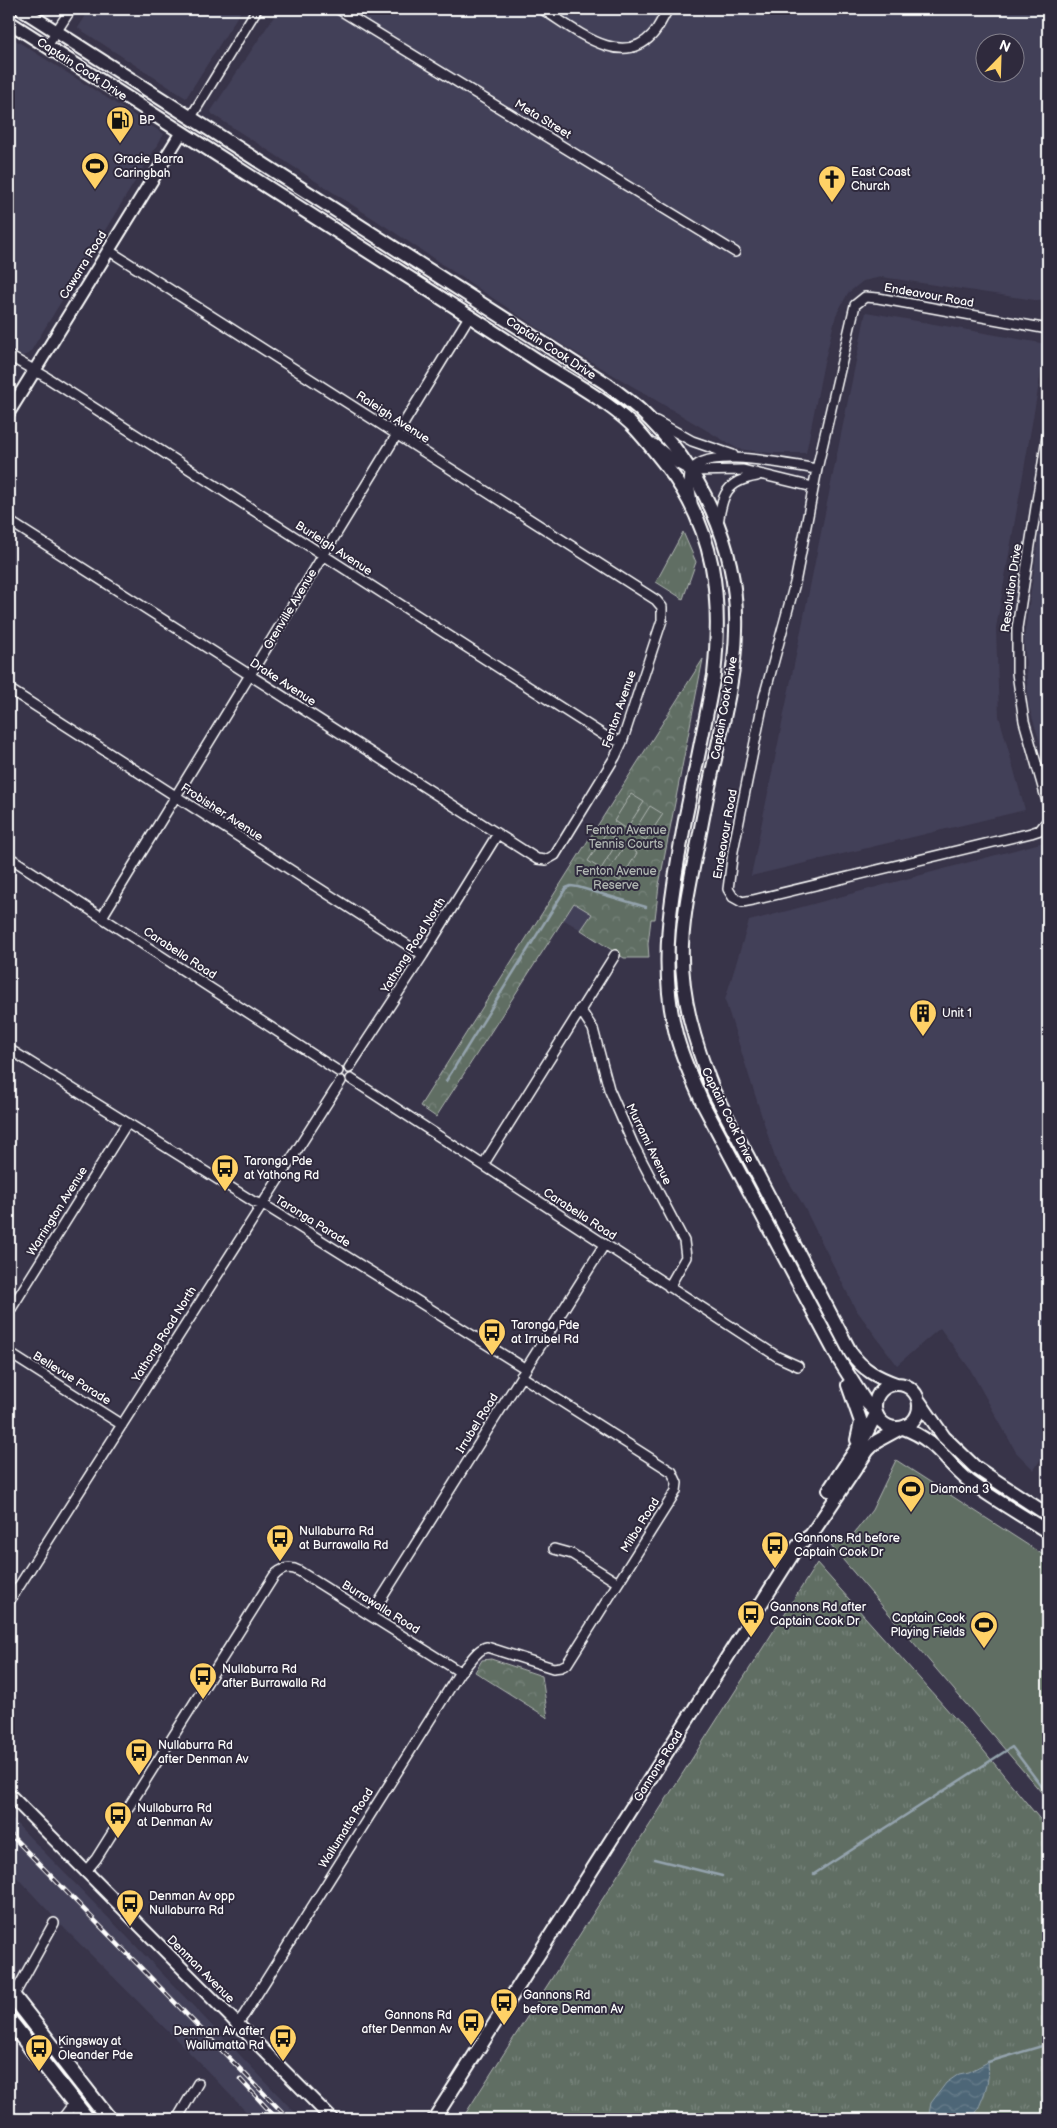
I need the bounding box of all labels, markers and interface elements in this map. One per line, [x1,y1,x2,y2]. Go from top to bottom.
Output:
north arrow [974,32,1024,82]
street label: Captain Cook Drive [34,35,130,104]
text: N [997,37,1013,56]
street label: Meta Street [512,97,574,142]
fuel station icon: BP [105,105,135,144]
place label: BP [139,113,155,128]
sports icon: Gracie Barra Caringbah [80,151,110,190]
place label: Gracie Barra Caringbah [114,152,184,181]
church icon: East Coast Church [817,164,847,203]
place label: East Coast Church [851,165,911,194]
street label: Cawarra Road [57,228,110,302]
street label: Endeavour Road [883,280,975,311]
street label: Captain Cook Drive [503,314,599,383]
street label: Raleigh Avenue [353,388,432,447]
street label: Burleigh Avenue [292,518,375,579]
street label: Resolution Drive [998,543,1025,633]
street label: Grenville Avenue [260,566,320,652]
street label: Drake Avenue [247,655,319,709]
street label: Captain Cook Drive [708,655,741,761]
street label: Fenton Avenue [599,668,640,750]
street label: Frobisher Avenue [178,780,266,845]
street label: Endeavour Road [710,788,741,880]
park label: Fenton Avenue Tennis Courts [585,823,667,852]
park label: Fenton Avenue Reserve [575,864,657,893]
street label: Yathong Road North [377,894,449,997]
street label: Carabella Road [140,924,219,983]
building icon: Unit 1 [908,998,938,1037]
place label: Unit 1 [942,1006,972,1021]
street label: Captain Cook Drive [698,1065,757,1166]
street label: Murrami Avenue [622,1101,675,1187]
bus stop icon: Taronga Pde at Yathong Rd [210,1153,240,1192]
place label: Taronga Pde at Yathong Rd [244,1154,319,1183]
street label: Warrington Avenue [24,1164,91,1259]
street label: Carabella Road [540,1185,619,1244]
street label: Taronga Parade [272,1192,353,1251]
street label: Yathong Road North [128,1283,200,1386]
bus stop icon: Taronga Pde at Irrubel Rd [477,1317,507,1356]
place label: Taronga Pde at Irrubel Rd [511,1318,579,1347]
street label: Bellevue Parade [30,1348,114,1408]
street label: Irrubel Road [453,1390,502,1456]
sports icon: Diamond 3 [896,1474,926,1513]
place label: Diamond 3 [930,1482,989,1497]
street label: Milba Road [618,1495,663,1555]
bus stop icon: Nullaburra Rd at Burrawalla Rd [265,1523,295,1562]
place label: Nullaburra Rd at Burrawalla Rd [299,1524,388,1553]
bus stop icon: Gannons Rd before Captain Cook Dr [760,1530,790,1569]
place label: Gannons Rd before Captain Cook Dr [794,1531,900,1560]
street label: Burrawalla Road [339,1577,423,1637]
bus stop icon: Gannons Rd after Captain Cook Dr [736,1599,766,1638]
place label: Gannons Rd after Captain Cook Dr [770,1600,867,1629]
sports icon: Captain Cook Playing Fields [969,1610,999,1649]
place label: Captain Cook Playing Fields [890,1611,965,1640]
bus stop icon: Nullaburra Rd after Burrawalla Rd [188,1661,218,1700]
place label: Nullaburra Rd after Burrawalla Rd [222,1662,326,1691]
street label: Gannons Road [631,1728,686,1805]
bus stop icon: Nullaburra Rd after Denman Av [124,1737,154,1776]
place label: Nullaburra Rd after Denman Av [158,1738,249,1767]
street label: Wallumatta Road [316,1785,377,1871]
bus stop icon: Nullaburra Rd at Denman Av [103,1800,133,1839]
place label: Nullaburra Rd at Denman Av [137,1801,213,1830]
bus stop icon: Denman Av opp Nullaburra Rd [115,1888,145,1927]
place label: Denman Av opp Nullaburra Rd [149,1889,235,1918]
street label: Denman Avenue [164,1932,238,2006]
bus stop icon: Gannons Rd before Denman Av [489,1987,519,2026]
place label: Gannons Rd before Denman Av [523,1988,624,2017]
bus stop icon: Gannons Rd after Denman Av [456,2007,486,2046]
place label: Gannons Rd after Denman Av [362,2008,452,2037]
bus stop icon: Denman Av after Wallumatta Rd [268,2023,298,2062]
place label: Denman Av after Wallumatta Rd [174,2024,265,2053]
bus stop icon: Kingsway at Oleander Pde [24,2033,54,2072]
place label: Kingsway at Oleander Pde [58,2034,133,2063]

